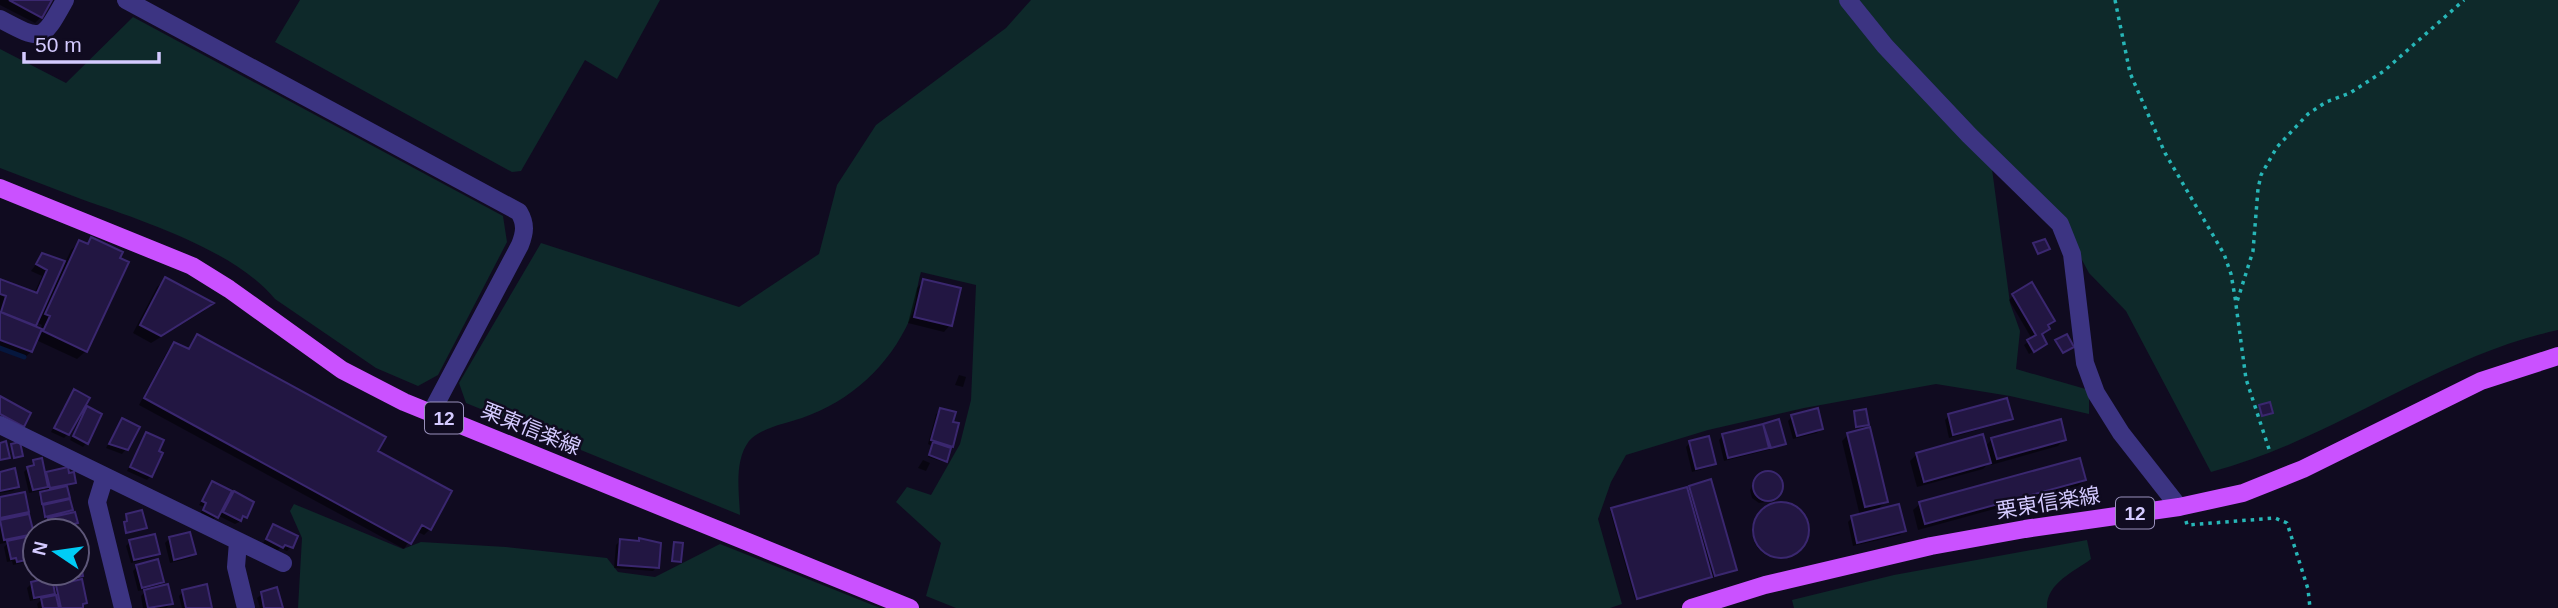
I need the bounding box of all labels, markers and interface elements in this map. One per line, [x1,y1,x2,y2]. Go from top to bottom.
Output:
scale bar [24,21,159,65]
text: 50 m [35,33,82,56]
street label: 栗東信楽線 [478,398,584,459]
road number: 12 [425,402,463,434]
street label: 栗東信楽線 [1994,483,2102,522]
road number: 12 [2116,498,2154,528]
north arrow [21,517,91,587]
text: N [28,539,52,557]

